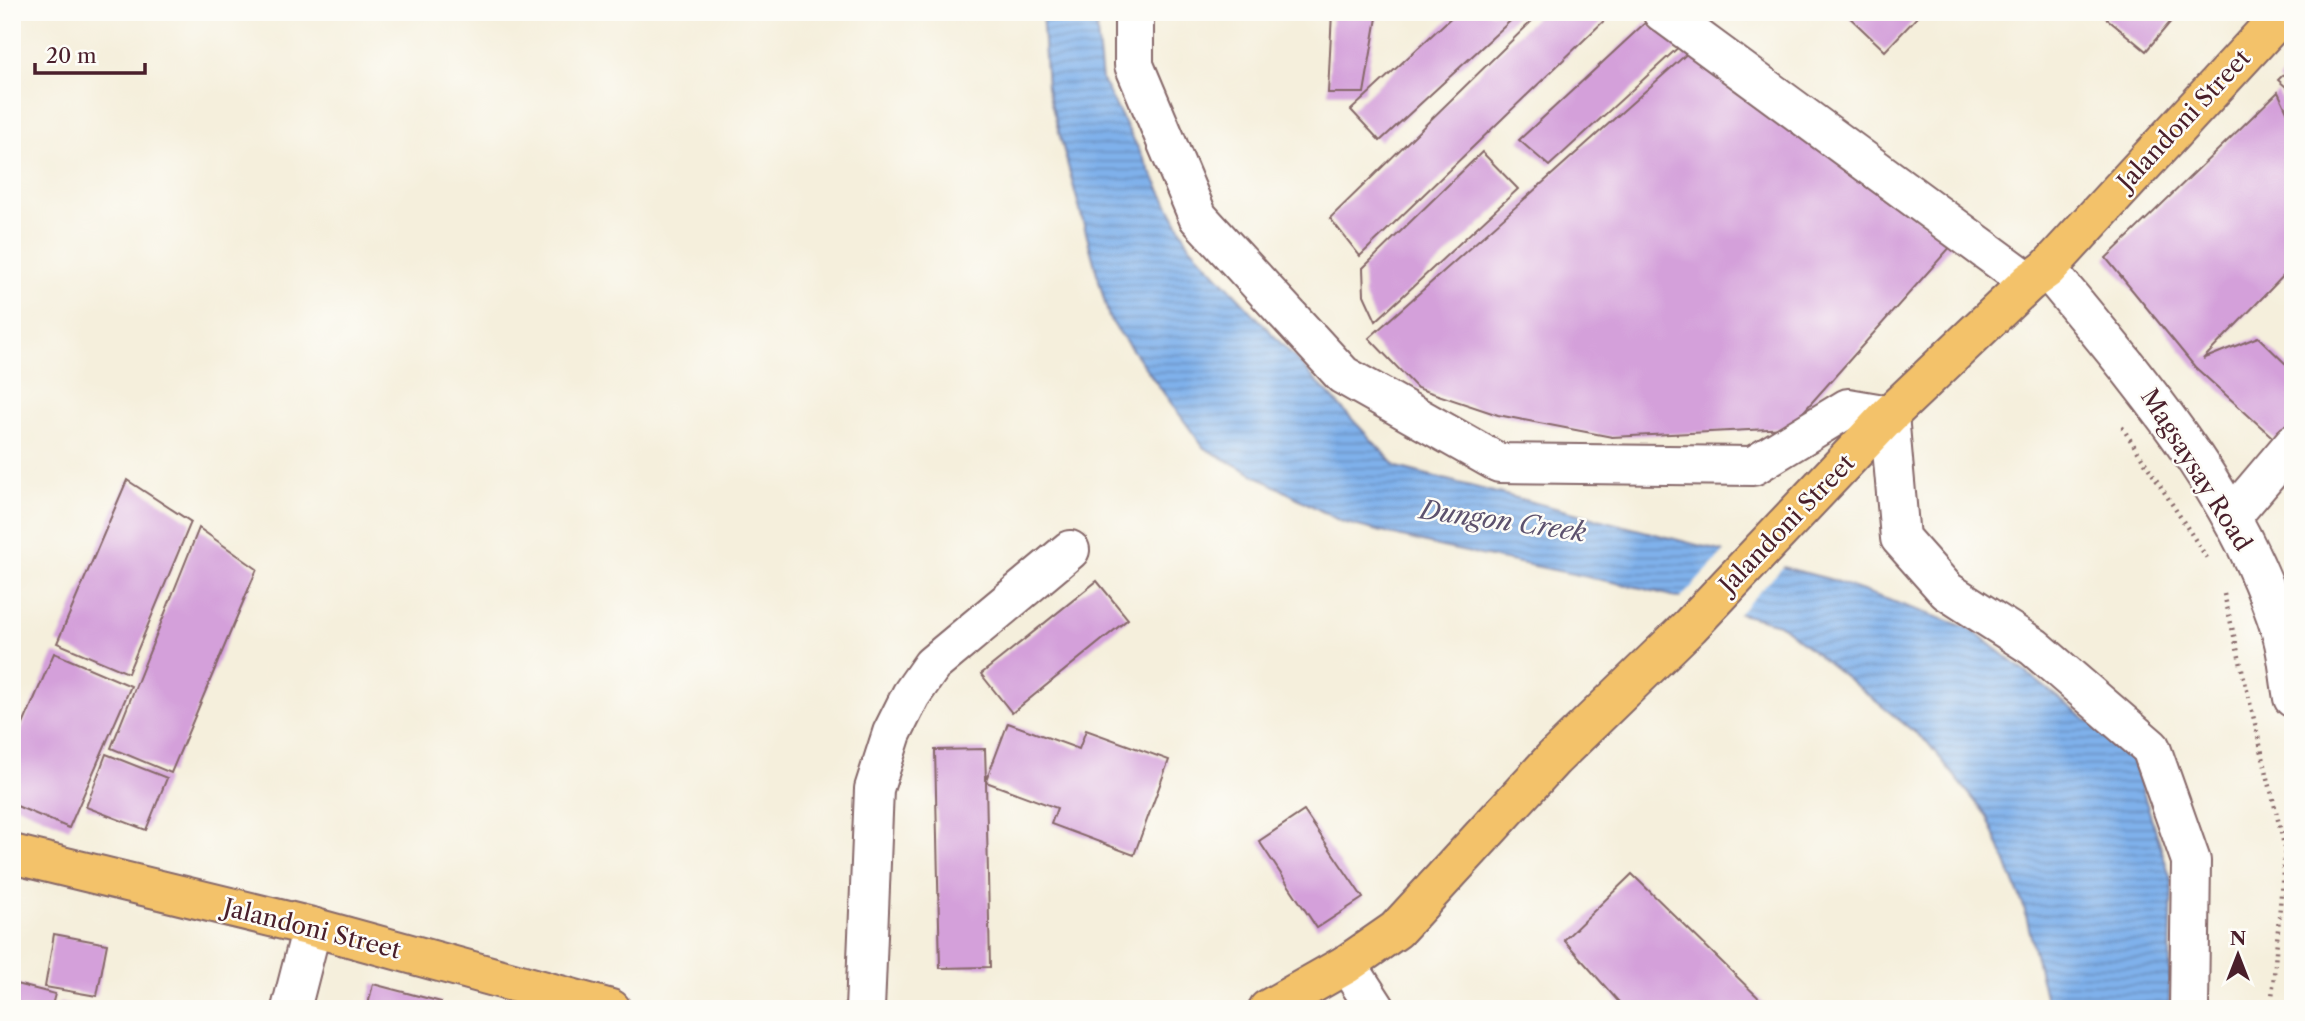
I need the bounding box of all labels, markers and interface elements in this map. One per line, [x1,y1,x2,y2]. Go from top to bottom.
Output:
scale bar [35,32,145,76]
text: 20 m [46,43,97,68]
street label: Jalandoni Street [2108,43,2257,199]
street label: Magsaysay Road [2135,383,2258,556]
street label: Jalandoni Street [1710,448,1861,602]
water label: Dungon Creek [1416,493,1589,549]
street label: Jalandoni Street [217,891,404,965]
north arrow [2204,920,2274,990]
text: N [2230,927,2246,950]

